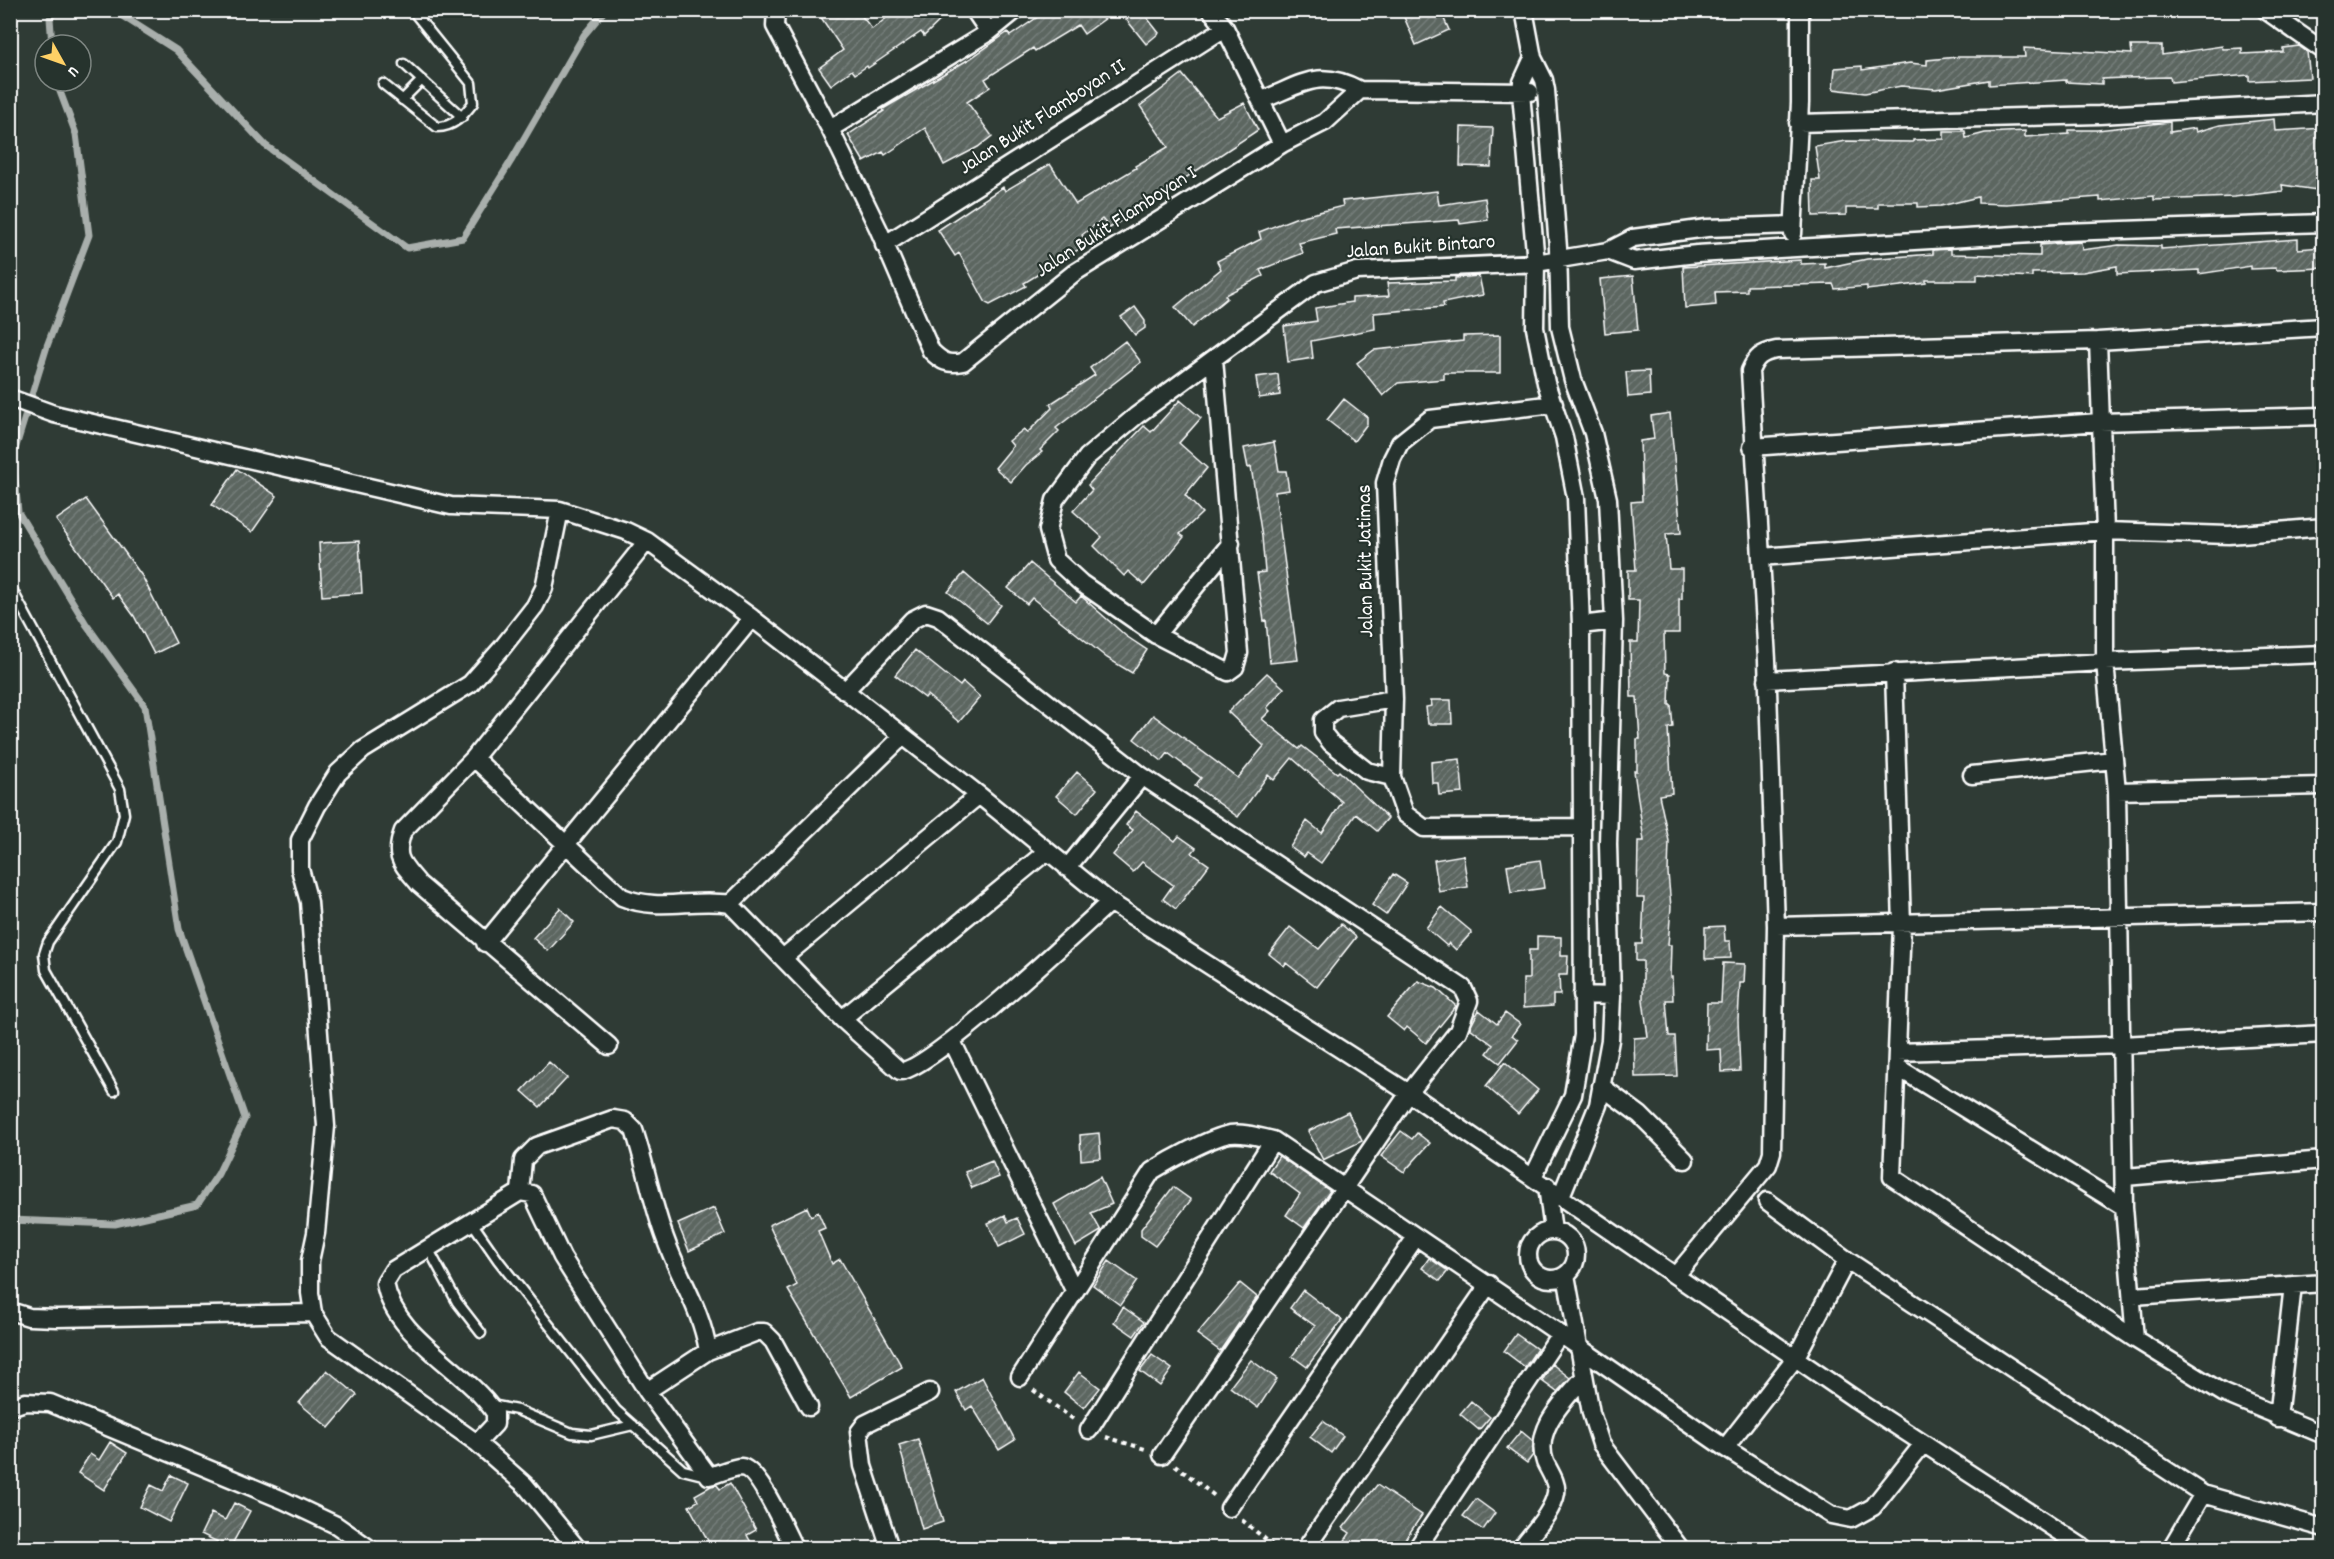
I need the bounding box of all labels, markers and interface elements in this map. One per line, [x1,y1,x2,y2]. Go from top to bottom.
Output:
north arrow [33,33,93,93]
street label: Jalan Bukit Flamboyan II [954,52,1133,183]
text: U [61,61,84,82]
street label: Jalan Bukit Flamboyan I [1030,159,1204,287]
street label: Jalan Bukit Bintaro [1346,228,1496,268]
street label: Jalan Bukit Jatimas [1351,484,1383,638]

